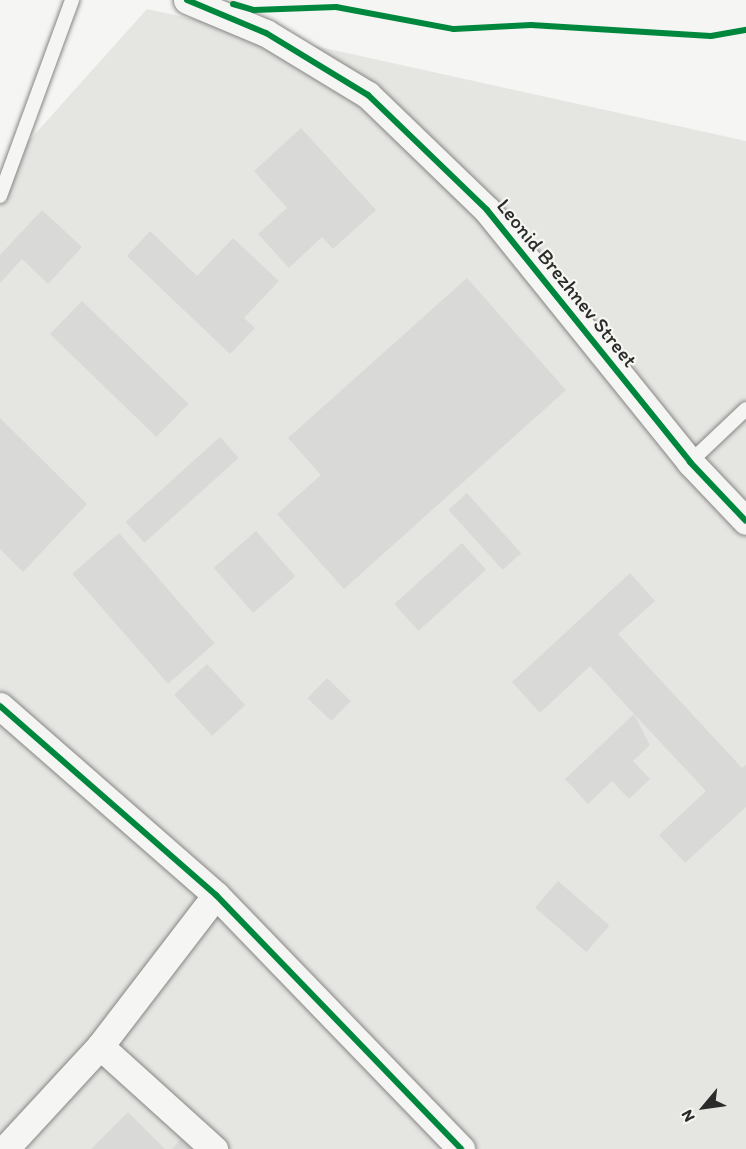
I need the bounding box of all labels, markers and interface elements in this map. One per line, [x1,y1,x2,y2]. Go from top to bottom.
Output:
street label: Leonid Brezhnev Street [491,194,643,372]
north arrow [674,1077,734,1137]
text: N [677,1107,699,1125]

